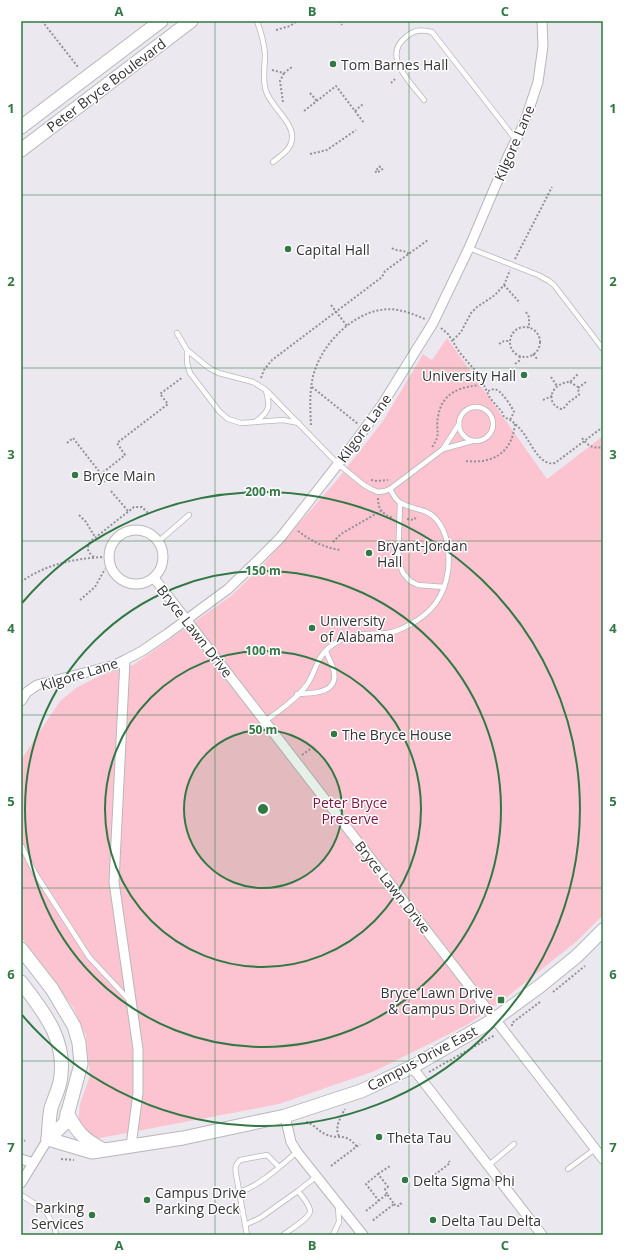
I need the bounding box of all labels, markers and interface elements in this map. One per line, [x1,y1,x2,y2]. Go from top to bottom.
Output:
text: A [115,2,124,20]
text: B [308,2,317,20]
text: C [501,2,509,20]
street label: Peter Bryce Boulevard [42,34,170,136]
place label: Tom Barnes Hall [341,55,448,74]
marker: Tom Barnes Hall [328,59,338,69]
text: 1 [7,99,15,117]
text: 1 [609,99,617,117]
street label: Kilgore Lane [490,102,539,184]
place label: Capital Hall [296,240,370,259]
marker: Capital Hall [283,244,293,254]
text: 2 [7,272,15,290]
text: 2 [609,272,617,290]
place label: University Hall [422,366,516,385]
marker: University Hall [519,370,529,380]
street label: Kilgore Lane [333,390,395,466]
text: 3 [7,445,15,463]
text: 3 [609,445,617,463]
place label: Bryce Main [83,466,155,485]
marker: Bryce Main [70,470,80,480]
text: 200 m [245,483,281,500]
place label: Bryant-Jordan Hall [377,536,467,571]
marker: Bryant-Jordan Hall [364,548,374,558]
text: 150 m [245,562,281,579]
street label: Bryce Lawn Drive [153,581,237,681]
place label: University of Alabama [320,611,394,646]
text: 4 [7,619,15,637]
text: 4 [609,619,617,637]
marker: University of Alabama [307,623,317,633]
text: 100 m [245,642,281,659]
street label: Kilgore Lane [38,653,120,695]
text: 50 m [249,721,277,738]
place label: The Bryce House [342,725,452,744]
marker: The Bryce House [329,729,339,739]
text: 5 [7,792,15,810]
text: 5 [609,792,617,810]
park label: Peter Bryce Preserve [313,793,388,828]
centre of rings [256,802,270,816]
street label: Bryce Lawn Drive [351,837,435,937]
text: 6 [7,965,15,983]
text: 6 [609,965,617,983]
place label: Bryce Lawn Drive & Campus Drive [381,983,493,1018]
marker: Bryce Lawn Drive & Campus Drive [496,995,506,1005]
street label: Campus Drive East [364,1021,480,1095]
place label: Theta Tau [387,1128,452,1147]
marker: Theta Tau [374,1132,384,1142]
text: 7 [7,1138,15,1156]
text: 7 [609,1138,617,1156]
place label: Delta Sigma Phi [413,1171,515,1190]
marker: Delta Sigma Phi [400,1175,410,1185]
place label: Campus Drive Parking Deck [155,1183,246,1218]
marker: Campus Drive Parking Deck [142,1195,152,1205]
place label: Parking Services [31,1198,84,1233]
marker: Parking Services [87,1210,97,1220]
place label: Delta Tau Delta [441,1211,541,1230]
marker: Delta Tau Delta [428,1215,438,1225]
text: A [115,1236,124,1254]
text: B [308,1236,317,1254]
text: C [501,1236,509,1254]

